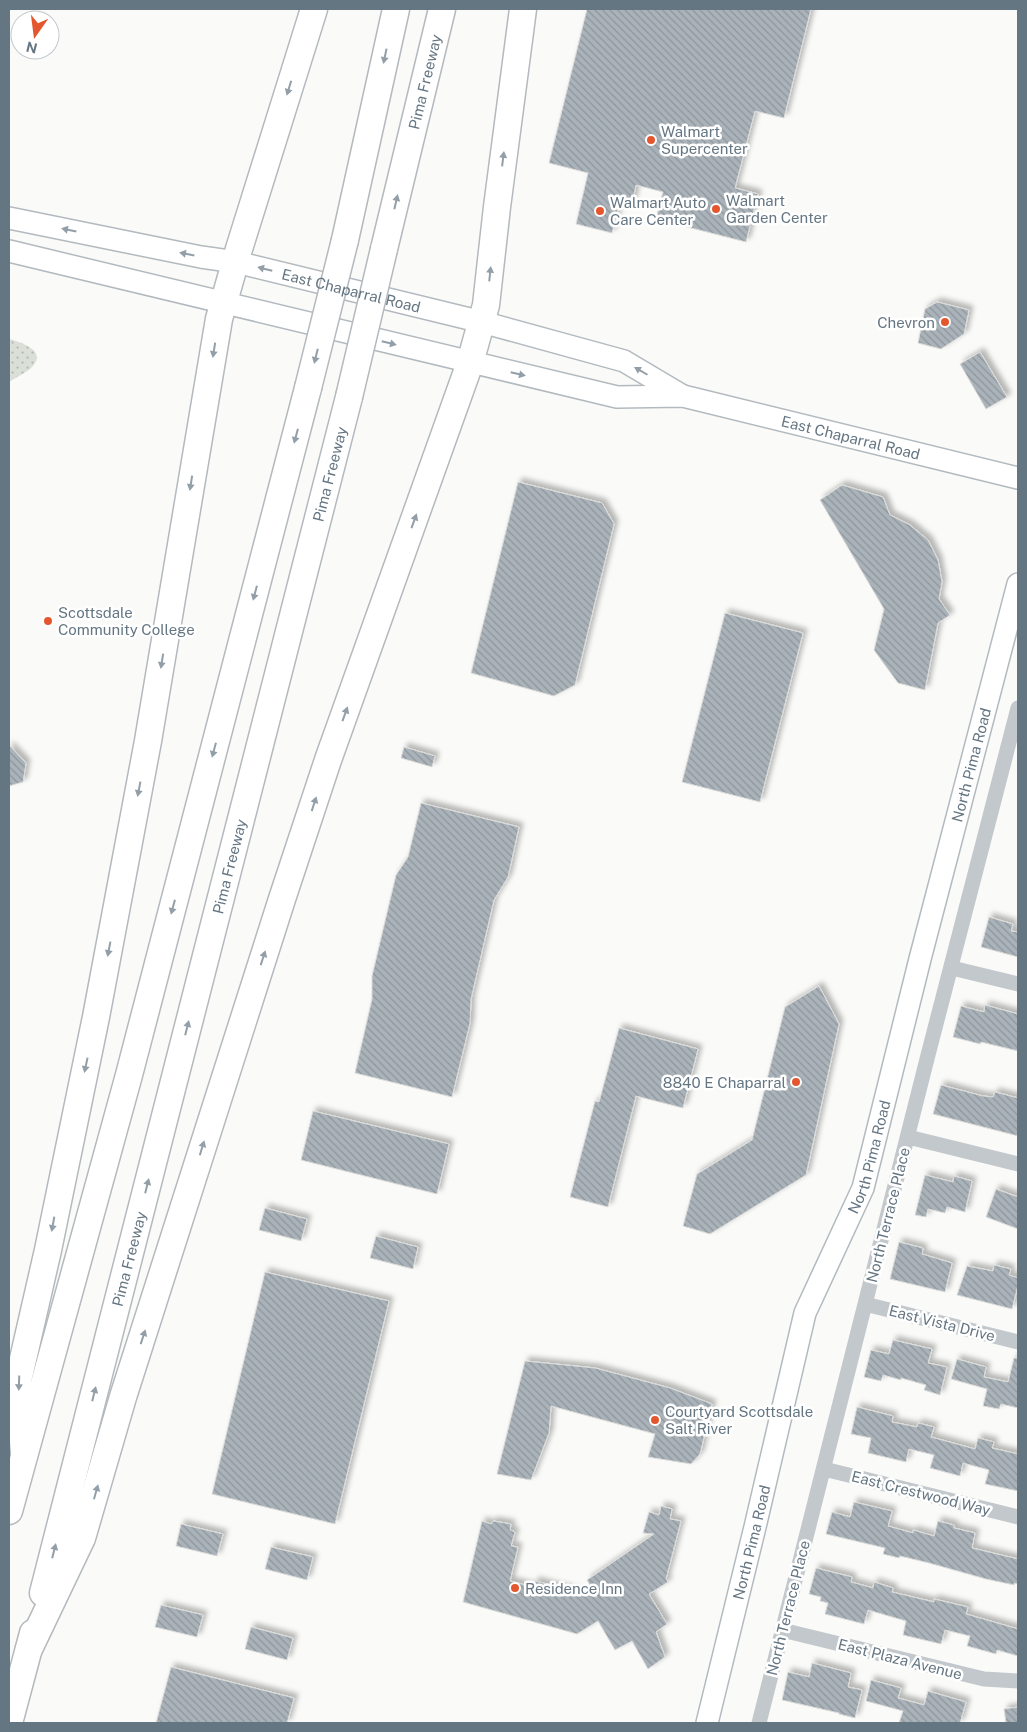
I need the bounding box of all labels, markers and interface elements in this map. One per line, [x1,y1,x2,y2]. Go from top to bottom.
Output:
north arrow [10,10,60,60]
street label: Pima Freeway [405,32,444,131]
text: N [25,39,39,57]
one-way arrow [381,49,389,64]
one-way arrow [284,81,292,96]
place label: Walmart Supercenter [661,123,748,157]
marker: Walmart Supercenter [645,134,657,146]
one-way arrow [499,150,507,166]
place label: Walmart Garden Center [726,192,828,226]
one-way arrow [392,194,400,209]
place label: Walmart Auto Care Center [610,194,706,228]
marker: Walmart Garden Center [710,203,722,215]
marker: Walmart Auto Care Center [594,205,606,217]
one-way arrow [61,226,76,234]
one-way arrow [179,250,195,258]
one-way arrow [258,265,273,273]
street label: East Chaparral Road [280,265,422,315]
one-way arrow [486,266,494,282]
place label: Chevron [877,314,935,331]
marker: Chevron [939,316,951,328]
one-way arrow [382,339,397,347]
one-way arrow [210,342,218,358]
one-way arrow [312,348,320,363]
one-way arrow [634,367,648,376]
one-way arrow [510,370,525,378]
street label: East Chaparral Road [780,412,922,462]
street label: Pima Freeway [309,425,350,523]
one-way arrow [292,428,300,443]
one-way arrow [187,475,195,491]
one-way arrow [410,513,418,528]
one-way arrow [251,585,259,600]
place label: Scottsdale Community College [58,604,195,638]
marker: Scottsdale Community College [42,615,54,627]
one-way arrow [157,653,165,669]
one-way arrow [342,706,349,721]
street label: North Pima Road [948,706,994,824]
one-way arrow [210,742,218,758]
one-way arrow [135,781,143,797]
one-way arrow [310,796,318,811]
street label: Pima Freeway [209,817,249,916]
one-way arrow [168,900,176,915]
one-way arrow [105,941,113,956]
one-way arrow [259,951,267,966]
one-way arrow [184,1021,192,1036]
one-way arrow [82,1058,90,1073]
place label: 8840 E Chaparral [663,1074,786,1091]
marker: 8840 E Chaparral [790,1076,802,1088]
street label: North Pima Road [844,1098,893,1216]
one-way arrow [199,1141,207,1156]
street label: North Terrace Place [863,1146,913,1284]
one-way arrow [143,1178,151,1193]
street label: Pima Freeway [108,1209,149,1308]
one-way arrow [48,1217,56,1233]
street label: East Vista Drive [887,1302,997,1344]
one-way arrow [139,1329,147,1344]
one-way arrow [15,1375,23,1391]
one-way arrow [90,1386,98,1401]
place label: Courtyard Scottsdale Salt River [665,1403,813,1437]
marker: Courtyard Scottsdale Salt River [649,1414,661,1426]
street label: East Crestwood Way [850,1468,992,1518]
street label: North Pima Road [729,1483,773,1601]
one-way arrow [92,1485,100,1500]
street label: North Terrace Place [763,1539,813,1677]
one-way arrow [50,1544,58,1559]
place label: Residence Inn [525,1580,622,1597]
marker: Residence Inn [509,1582,521,1594]
street label: East Plaza Avenue [836,1635,964,1683]

